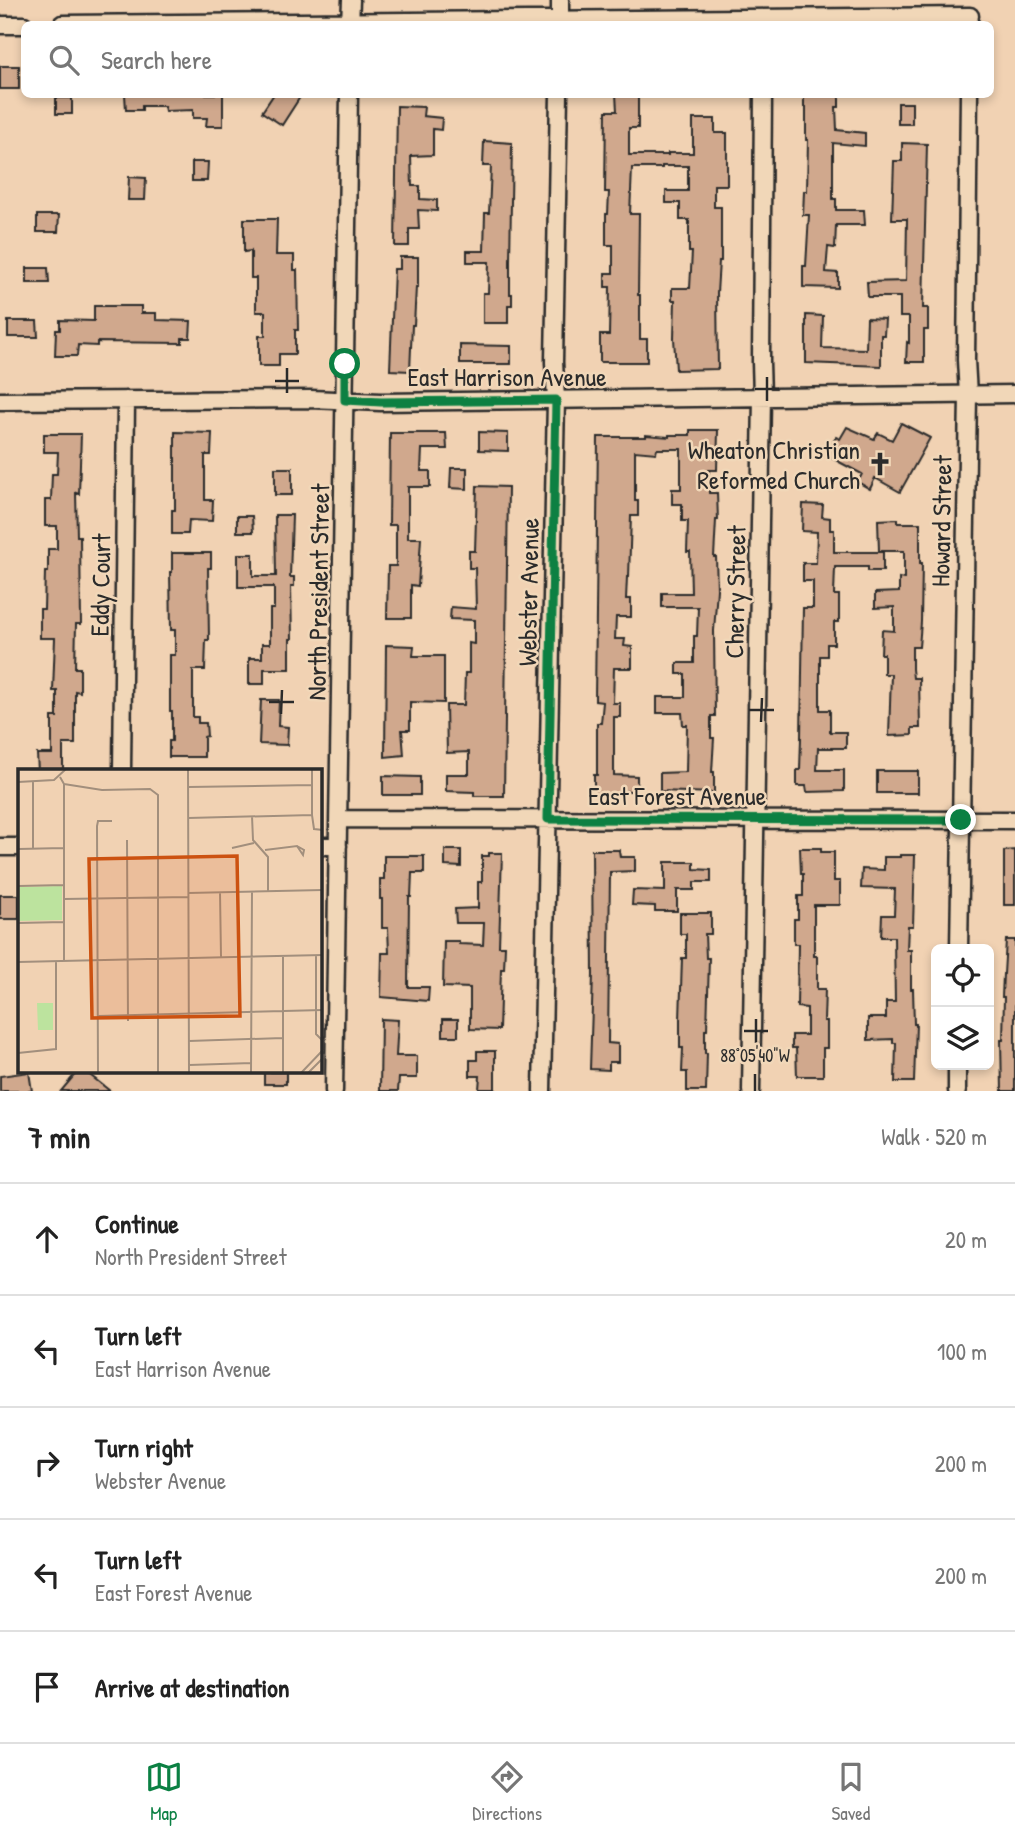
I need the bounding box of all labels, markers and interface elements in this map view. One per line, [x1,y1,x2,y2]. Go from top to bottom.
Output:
search box [21,21,994,98]
icon: search [45,41,83,79]
text: Search here [101,42,212,77]
route start [329,348,360,379]
street label: East Harrison Avenue [408,359,606,394]
place label: Wheaton Christian Reformed Church [688,432,860,497]
church icon: Wheaton Christian Reformed Church [866,450,894,478]
street label: Howard Street [922,454,960,587]
street label: North President Street [299,482,337,701]
street label: Webster Avenue [509,518,547,666]
street label: Cherry Street [716,524,754,659]
street label: Eddy Court [82,532,118,637]
inset map [18,769,322,1073]
street label: East Forest Avenue [588,778,766,813]
route end [945,804,976,835]
map controls [931,944,994,1070]
button: locate [931,944,994,1007]
button: layers [931,1007,994,1070]
text: 88°05'40"W [720,1043,790,1068]
text: 7 min [28,1117,90,1157]
text: Walk · 520 m [881,1121,987,1152]
text: Continue [95,1206,179,1241]
icon: ahead [28,1220,66,1258]
text: 20 m [945,1224,987,1255]
text: North President Street [95,1241,287,1272]
text: Turn left [95,1318,181,1353]
icon: left [28,1332,66,1370]
text: 100 m [937,1336,987,1367]
text: East Harrison Avenue [95,1353,271,1384]
text: Turn right [95,1430,193,1465]
icon: right [28,1444,66,1482]
text: 200 m [935,1448,987,1479]
text: Webster Avenue [95,1465,226,1496]
text: Turn left [95,1542,181,1577]
icon: left [28,1556,66,1594]
text: 200 m [935,1560,987,1591]
text: East Forest Avenue [95,1577,253,1608]
icon: arrive [28,1668,66,1706]
text: Arrive at destination [95,1670,290,1705]
tab: Map [145,1758,183,1826]
tab: Directions [472,1758,542,1826]
tab: Saved [832,1758,870,1826]

